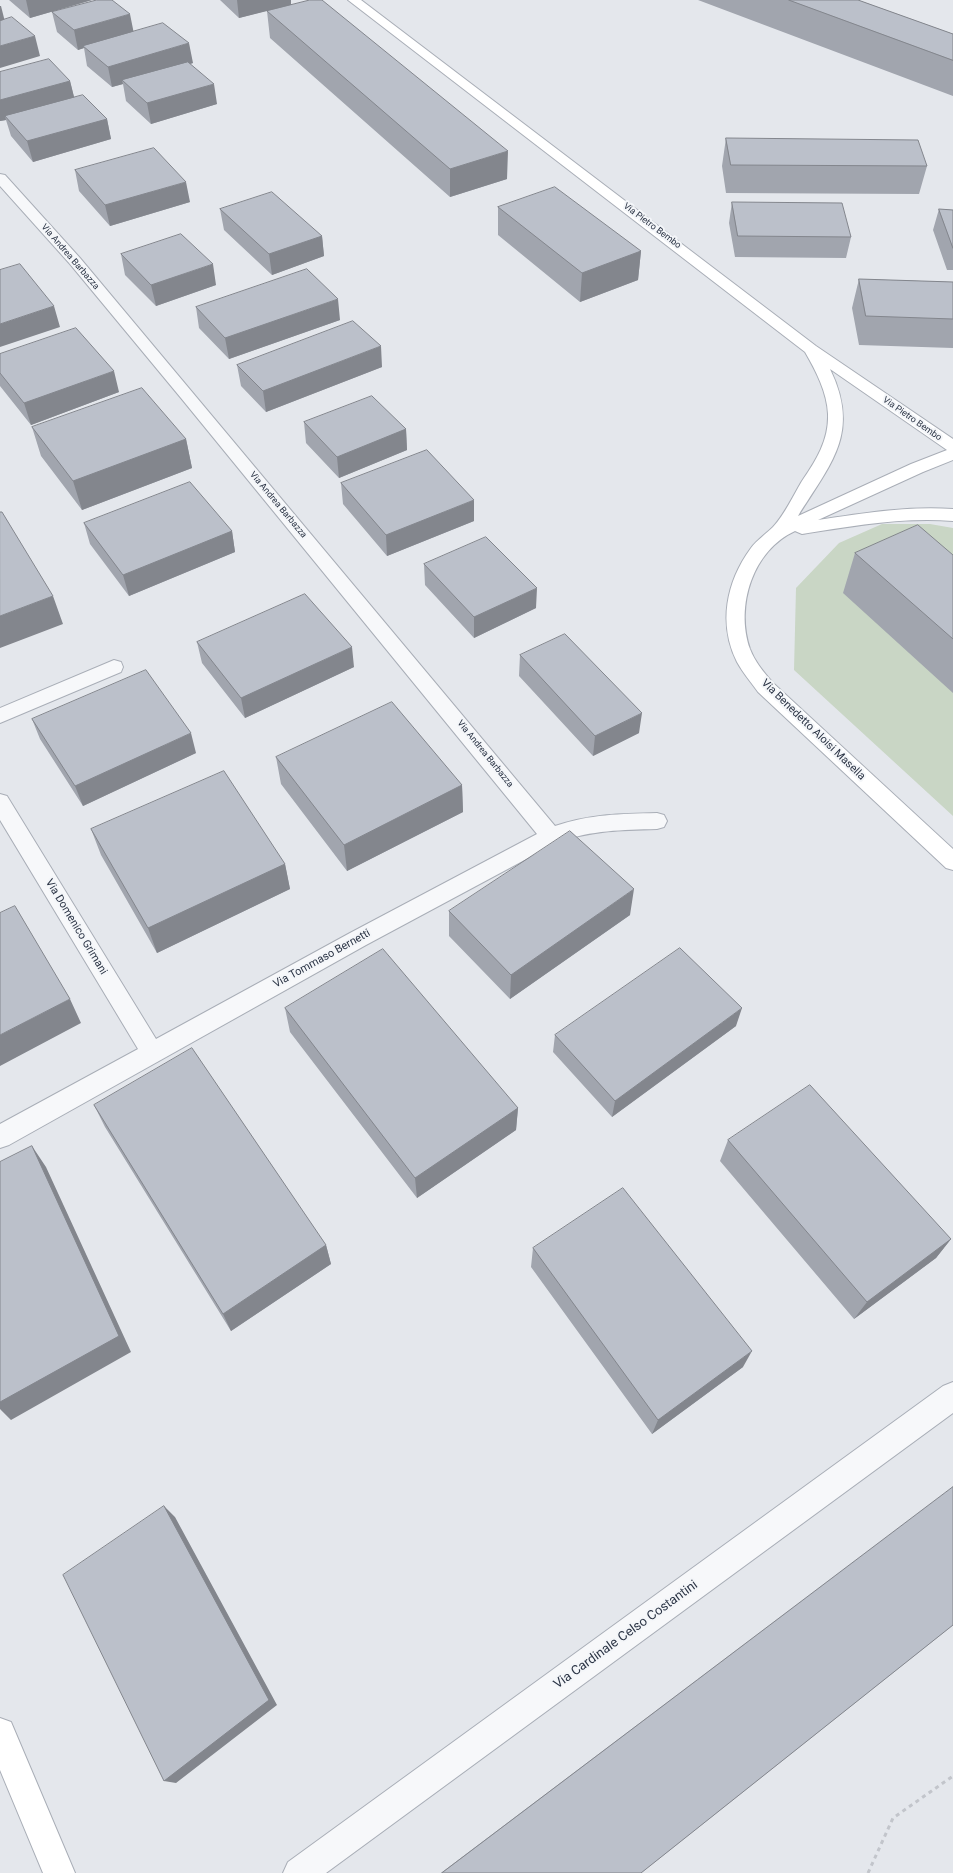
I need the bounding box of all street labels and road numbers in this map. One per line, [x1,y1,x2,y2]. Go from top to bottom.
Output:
street label: Via Pietro Bembo [621,201,683,251]
street label: Via Andrea Barbazza [39,222,101,292]
street label: Via Pietro Bembo [880,395,944,443]
street label: Via Andrea Barbazza [247,470,309,540]
street label: Via Benedetto Aloisi Masella [758,677,868,783]
street label: Via Andrea Barbazza [455,718,515,790]
street label: Via Domenico Grimani [42,877,110,977]
street label: Via Tommaso Bernetti [271,927,373,991]
street label: Via Cardinale Celso Costantini [551,1577,701,1693]

